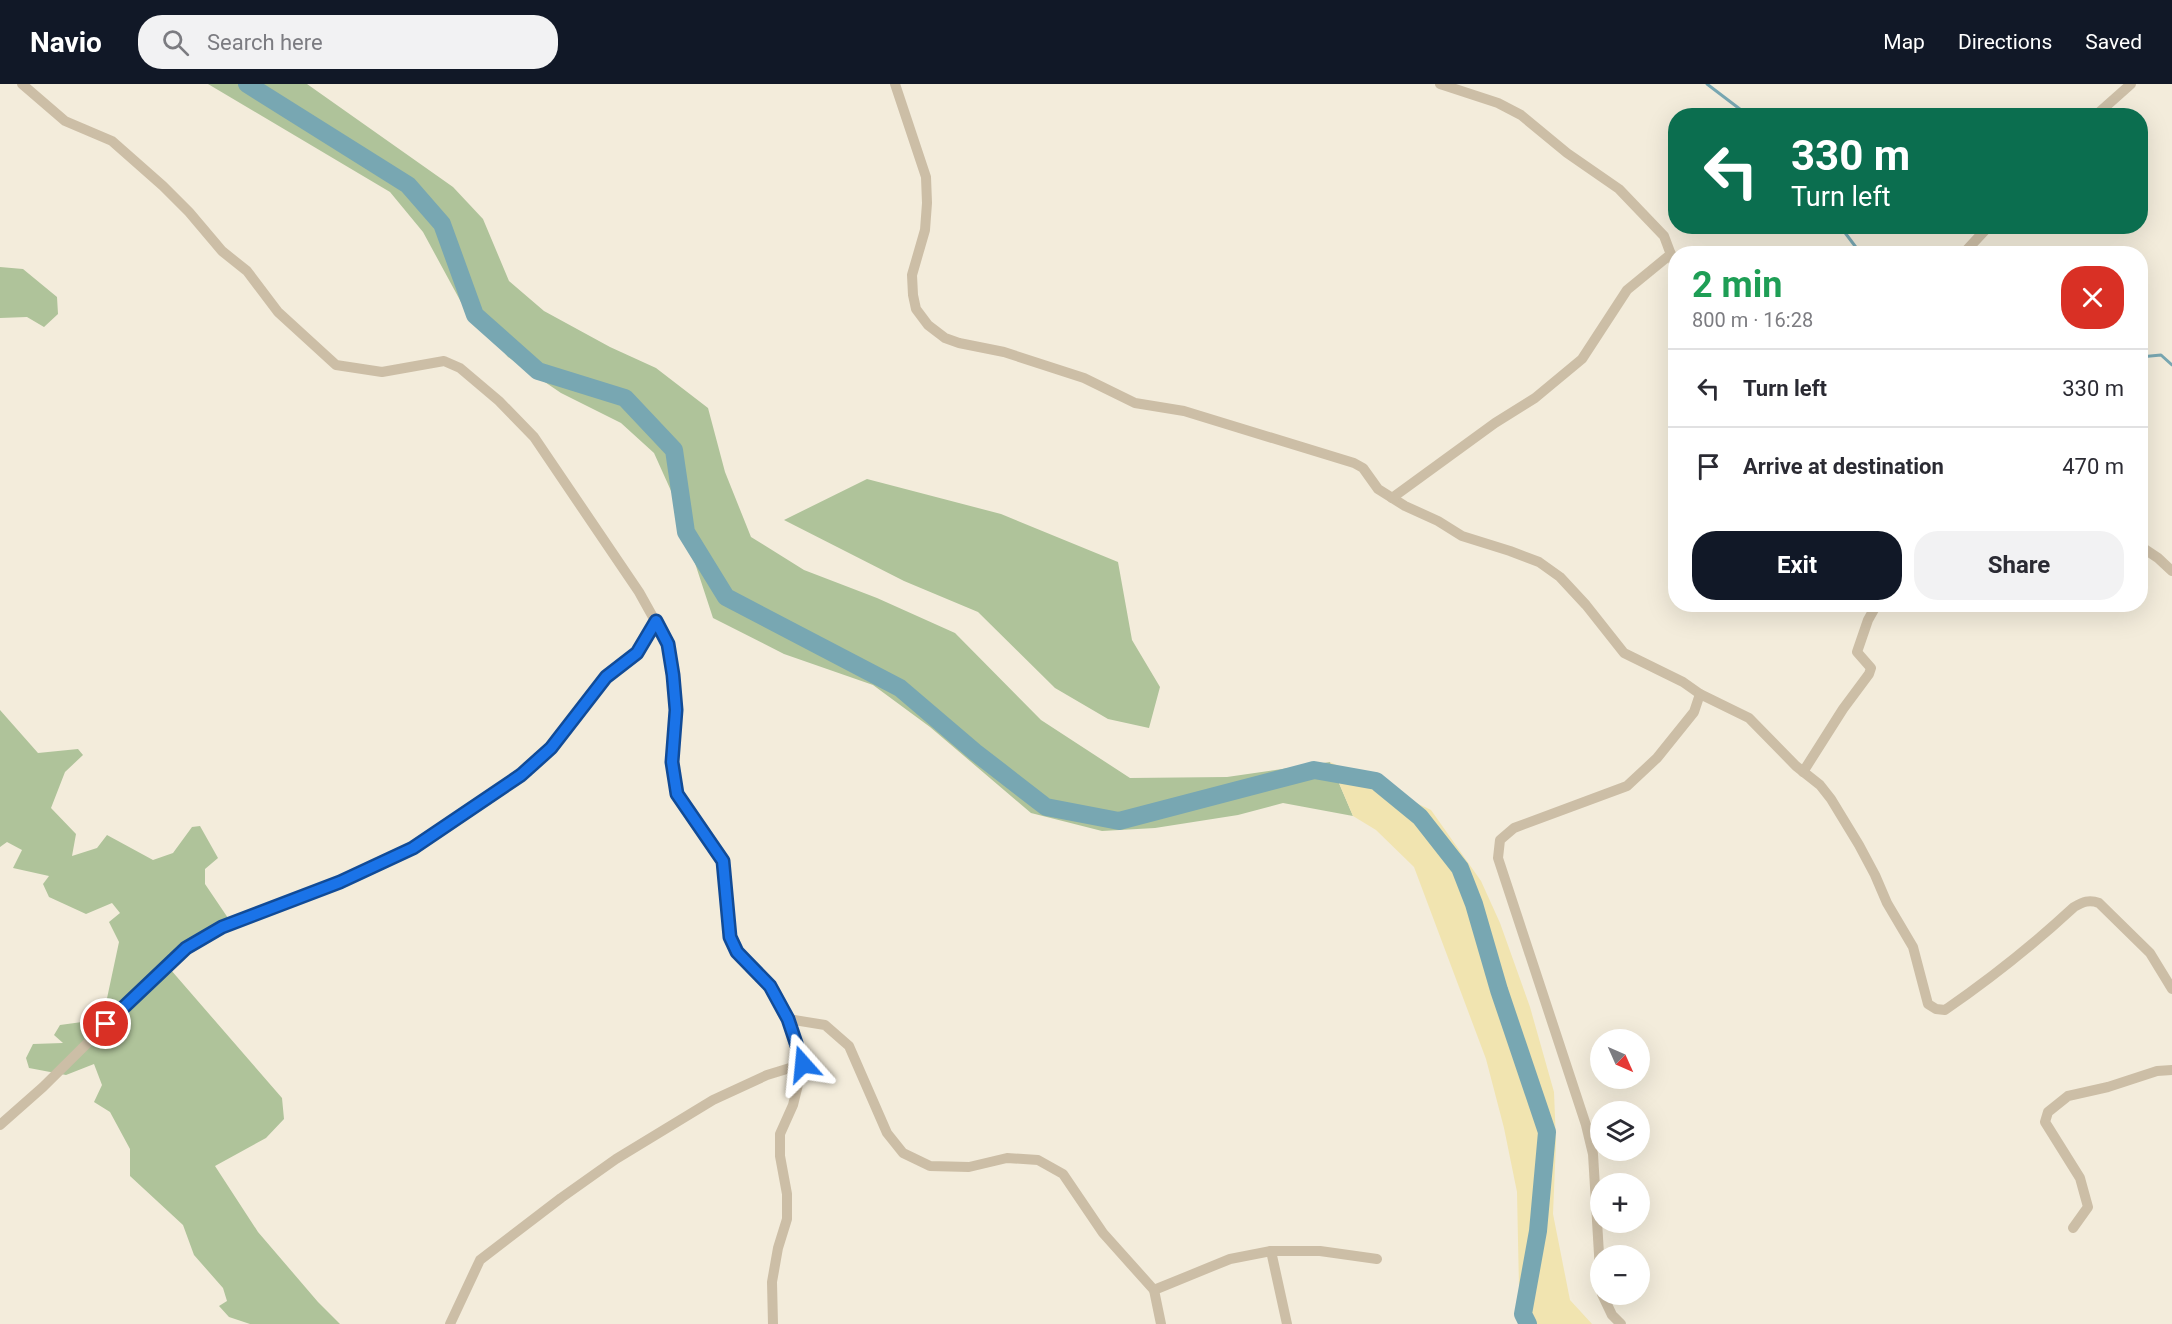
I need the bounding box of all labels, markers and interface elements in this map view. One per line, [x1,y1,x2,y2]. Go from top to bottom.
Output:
search box [138,15,558,69]
text: Navio [30,26,102,59]
icon: search [159,26,192,59]
text: Search here [207,30,323,55]
text: Map [1883,30,1925,54]
text: Directions [1958,30,2052,54]
text: Saved [2085,30,2142,54]
text: 330 m [1791,131,1910,180]
icon: left [1692,132,1770,210]
text: Turn left [1791,181,1891,213]
text: 2 min [1692,264,1783,306]
button: close [2061,266,2124,329]
text: 800 m · 16:28 [1692,308,1813,332]
icon: left [1692,372,1725,405]
text: Turn left [1743,376,1827,401]
text: 330 m [2062,376,2124,401]
icon: arrive [1692,450,1725,483]
text: Arrive at destination [1743,454,1944,479]
text: 470 m [2062,454,2124,479]
button: Exit [1692,531,1902,600]
button: Share [1914,531,2124,600]
pin [80,998,131,1049]
icon: arrive [89,1007,122,1040]
north arrow [1590,1029,1650,1089]
map controls [1590,1029,1650,1305]
position arrow [771,1032,835,1096]
button: layers [1590,1101,1650,1161]
button: + [1590,1173,1650,1233]
button: − [1590,1245,1650,1305]

